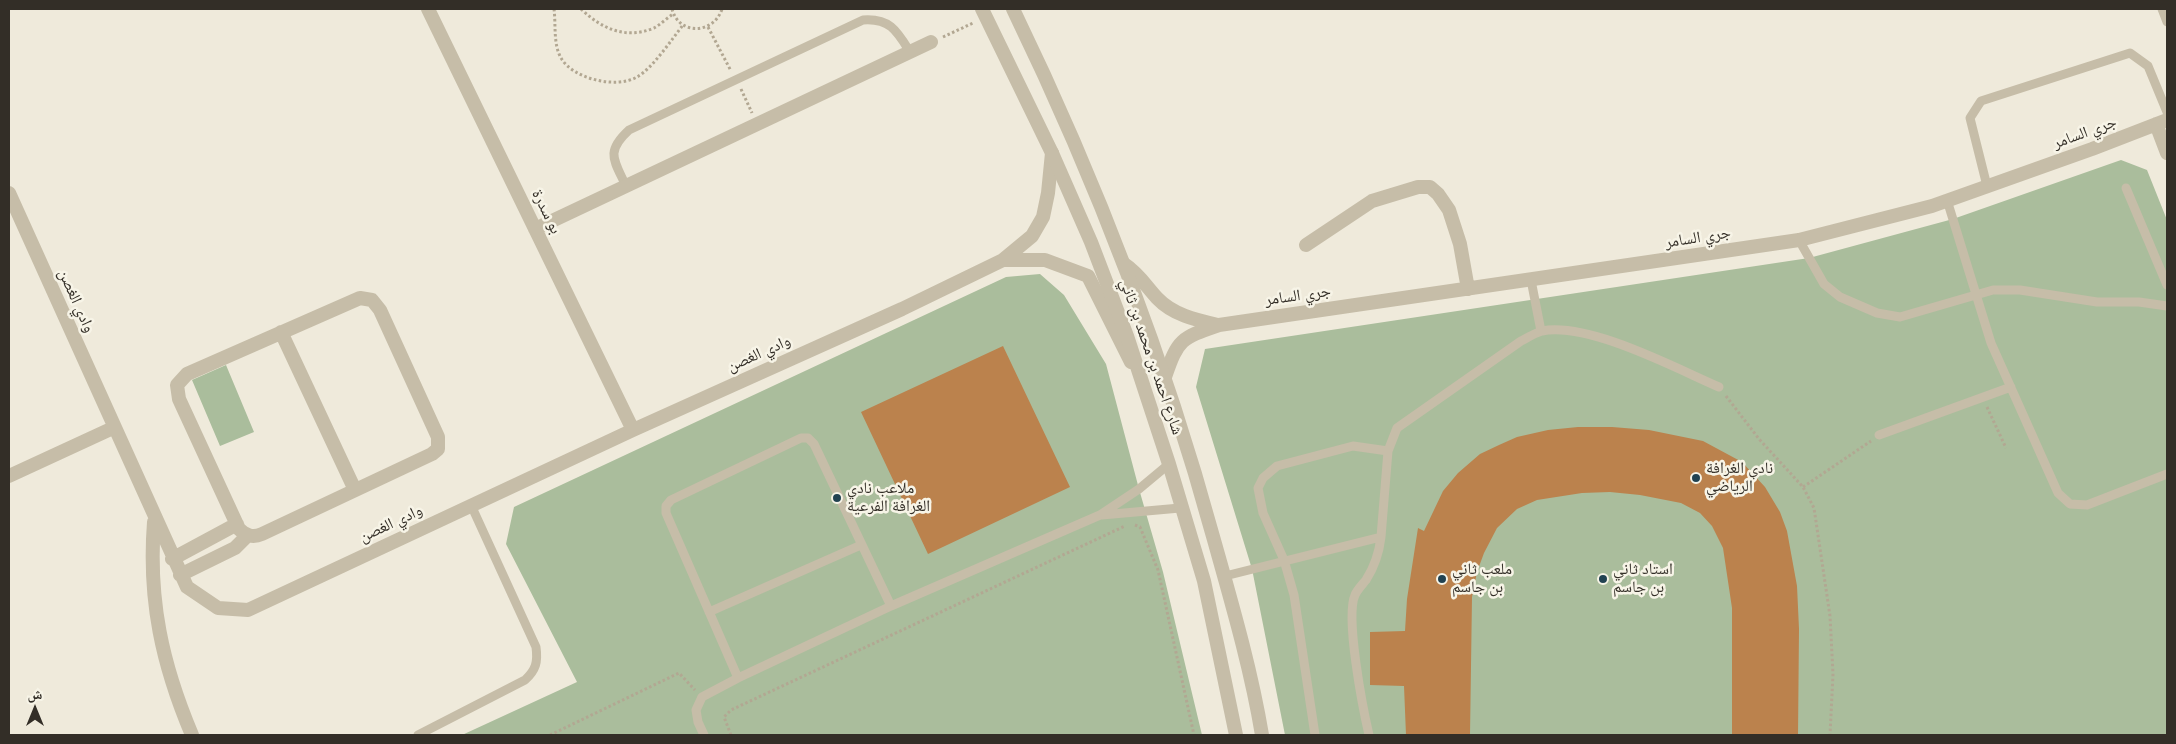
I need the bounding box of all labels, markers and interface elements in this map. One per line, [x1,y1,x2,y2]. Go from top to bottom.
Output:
street label: جري السامر [2051,113,2119,153]
street label: بو سدرة [527,187,565,237]
street label: جري السامر [1664,223,1732,253]
street label: وادي الغصن [53,266,99,336]
street label: شارع احمد بن محمد بن ثاني [1115,276,1187,438]
street label: جري السامر [1264,282,1332,310]
street label: وادي الغصن [724,331,794,377]
place label: نادي الغرافة الرياضي [1706,459,1773,497]
marker: نادي الغرافة الرياضي [1690,472,1702,484]
place label: ملاعب نادي الغرافة الفرعية [847,479,930,517]
marker: ملاعب نادي الغرافة الفرعية [831,492,843,504]
street label: وادي الغصن [356,501,426,547]
place label: ملعب ثاني بن جاسم [1452,560,1512,598]
place label: استاد ثاني بن جاسم [1613,560,1673,598]
marker: ملعب ثاني بن جاسم [1436,573,1448,585]
marker: استاد ثاني بن جاسم [1597,573,1609,585]
north arrow [10,684,60,734]
text: ش [28,685,42,703]

